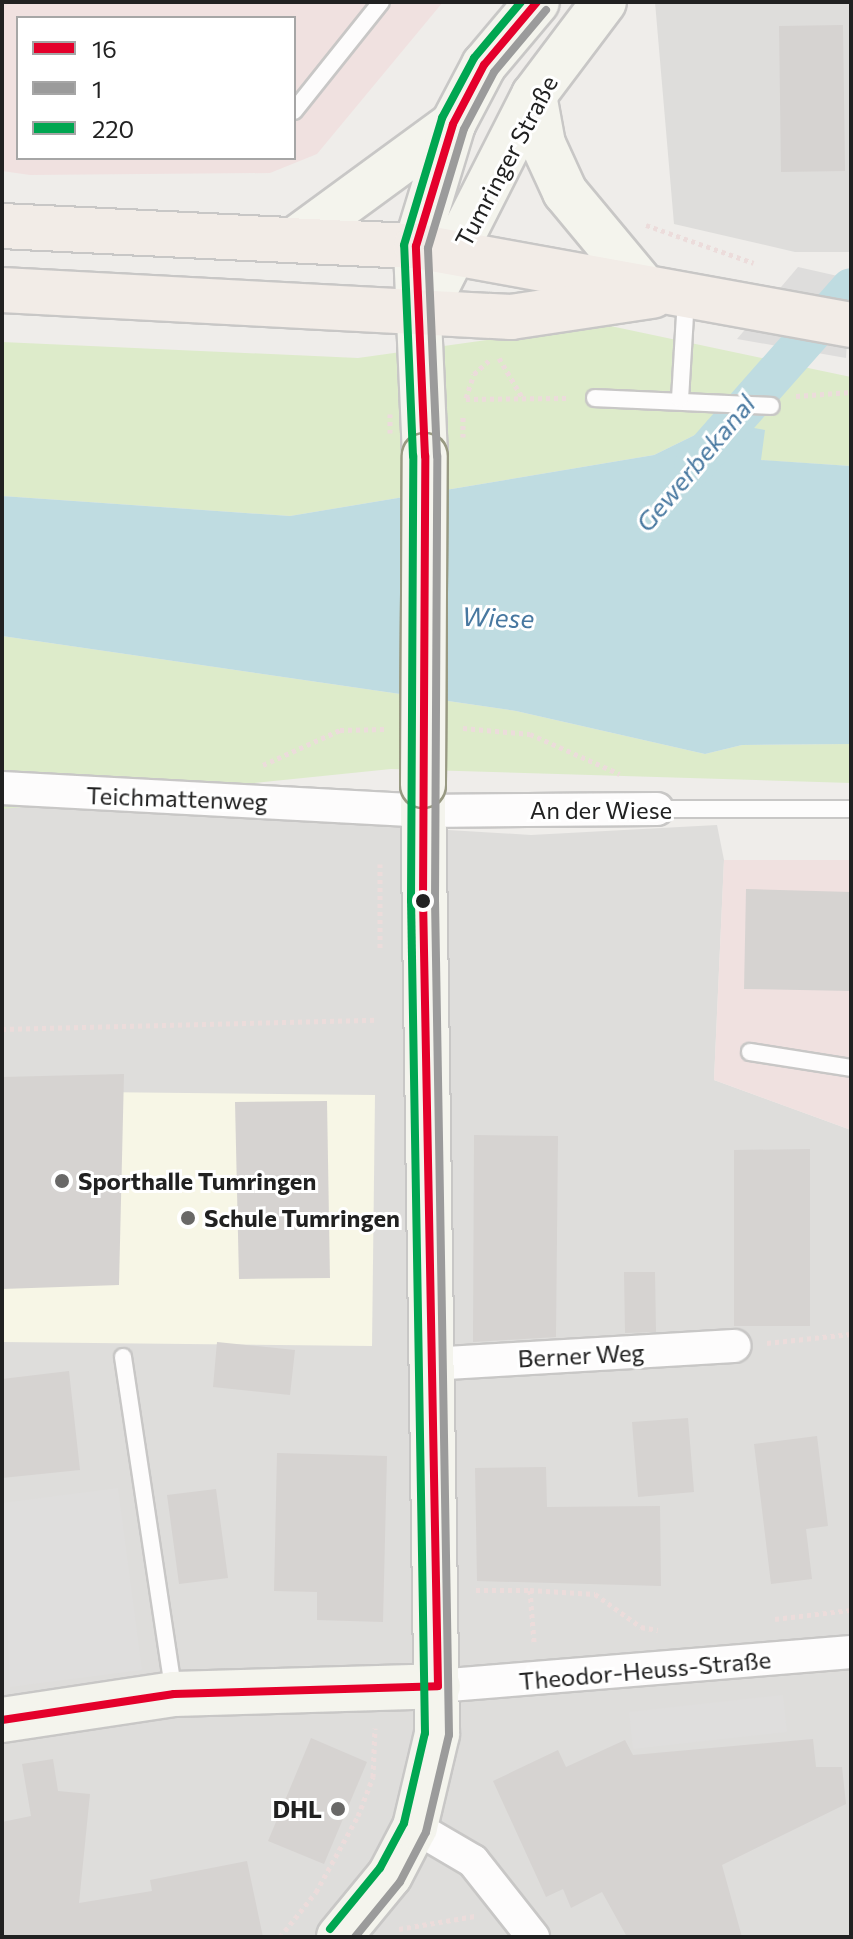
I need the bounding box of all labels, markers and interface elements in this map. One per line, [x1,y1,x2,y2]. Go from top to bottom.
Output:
legend [16,16,296,160]
text: 16 [92,34,117,63]
street label: Tumringer Straße [449,71,563,251]
text: 1 [92,74,102,103]
text: 220 [92,114,134,143]
water label: Gewerbekanal [629,388,761,538]
water label: Wiese [461,600,535,634]
street label: Teichmattenweg [86,780,268,816]
street label: An der Wiese [530,796,672,824]
unlabelled marker [415,893,431,909]
place label: Sporthalle Tumringen [78,1167,316,1195]
marker: Sporthalle Tumringen [53,1172,71,1190]
place label: Schule Tumringen [204,1204,400,1232]
marker: Schule Tumringen [179,1209,197,1227]
street label: Berner Weg [517,1337,645,1373]
street label: Theodor-Heuss-Straße [518,1645,772,1695]
place label: DHL [272,1795,322,1823]
marker: DHL [329,1800,347,1818]

